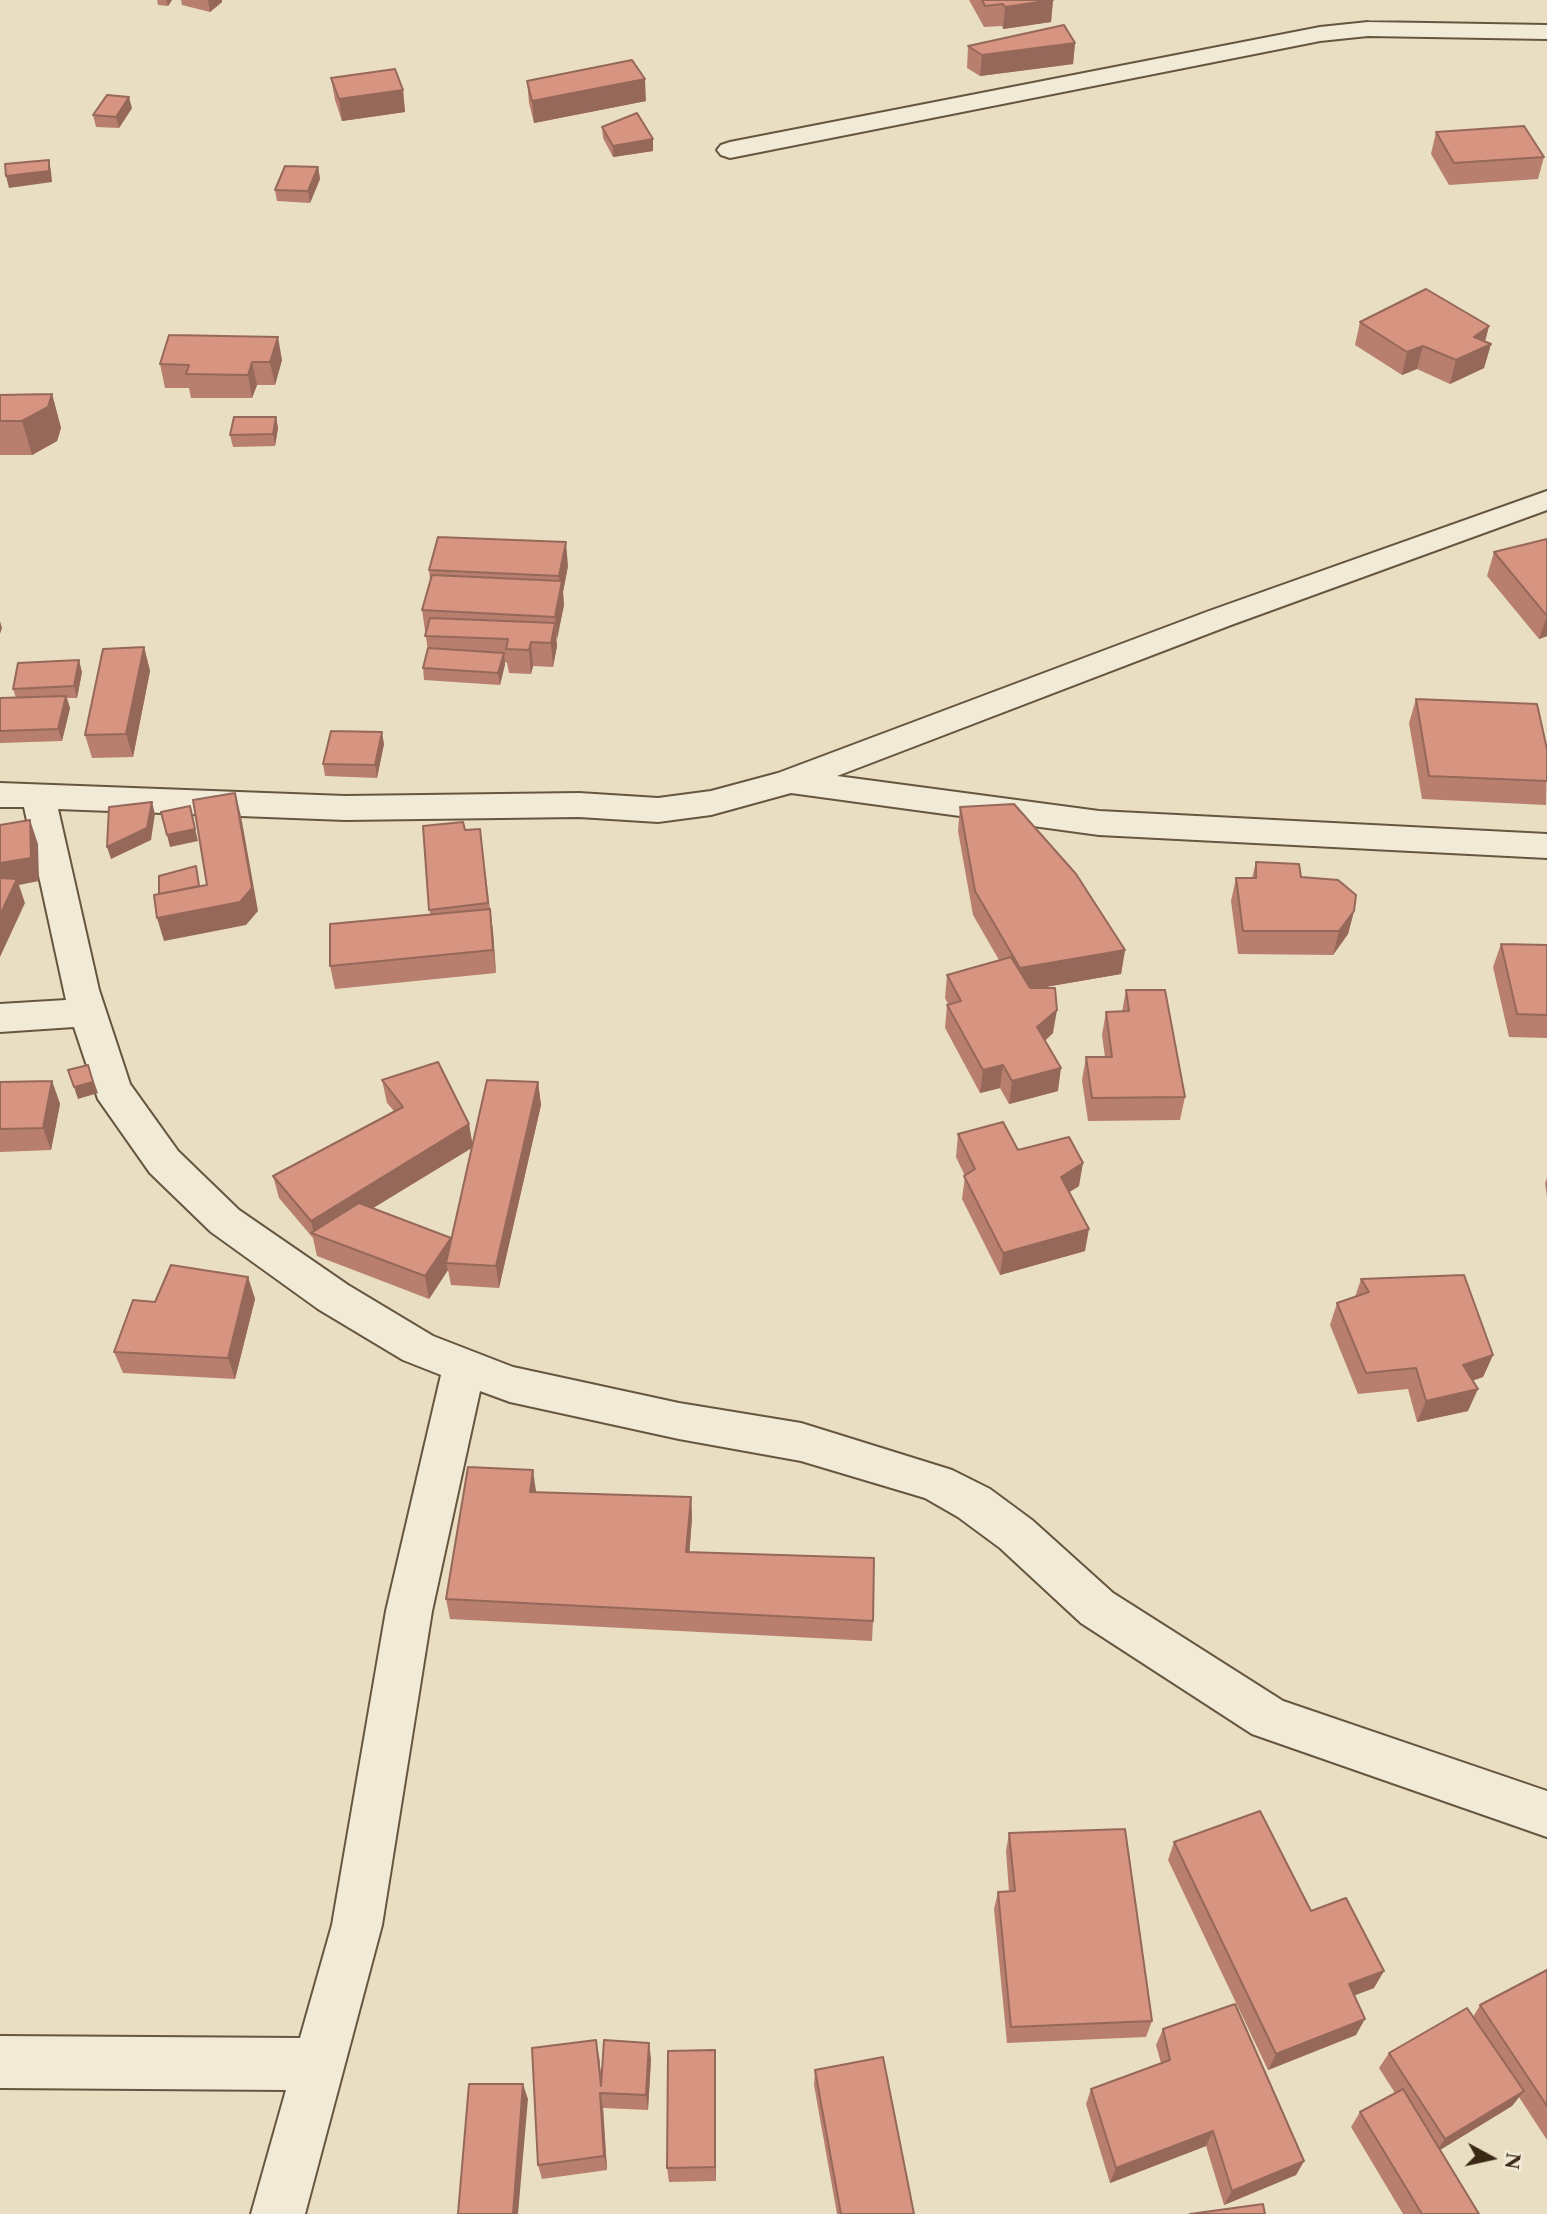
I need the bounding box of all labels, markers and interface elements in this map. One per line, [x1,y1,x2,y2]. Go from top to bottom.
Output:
north arrow [1456,2123,1526,2193]
text: N [1500,2151,1525,2171]

